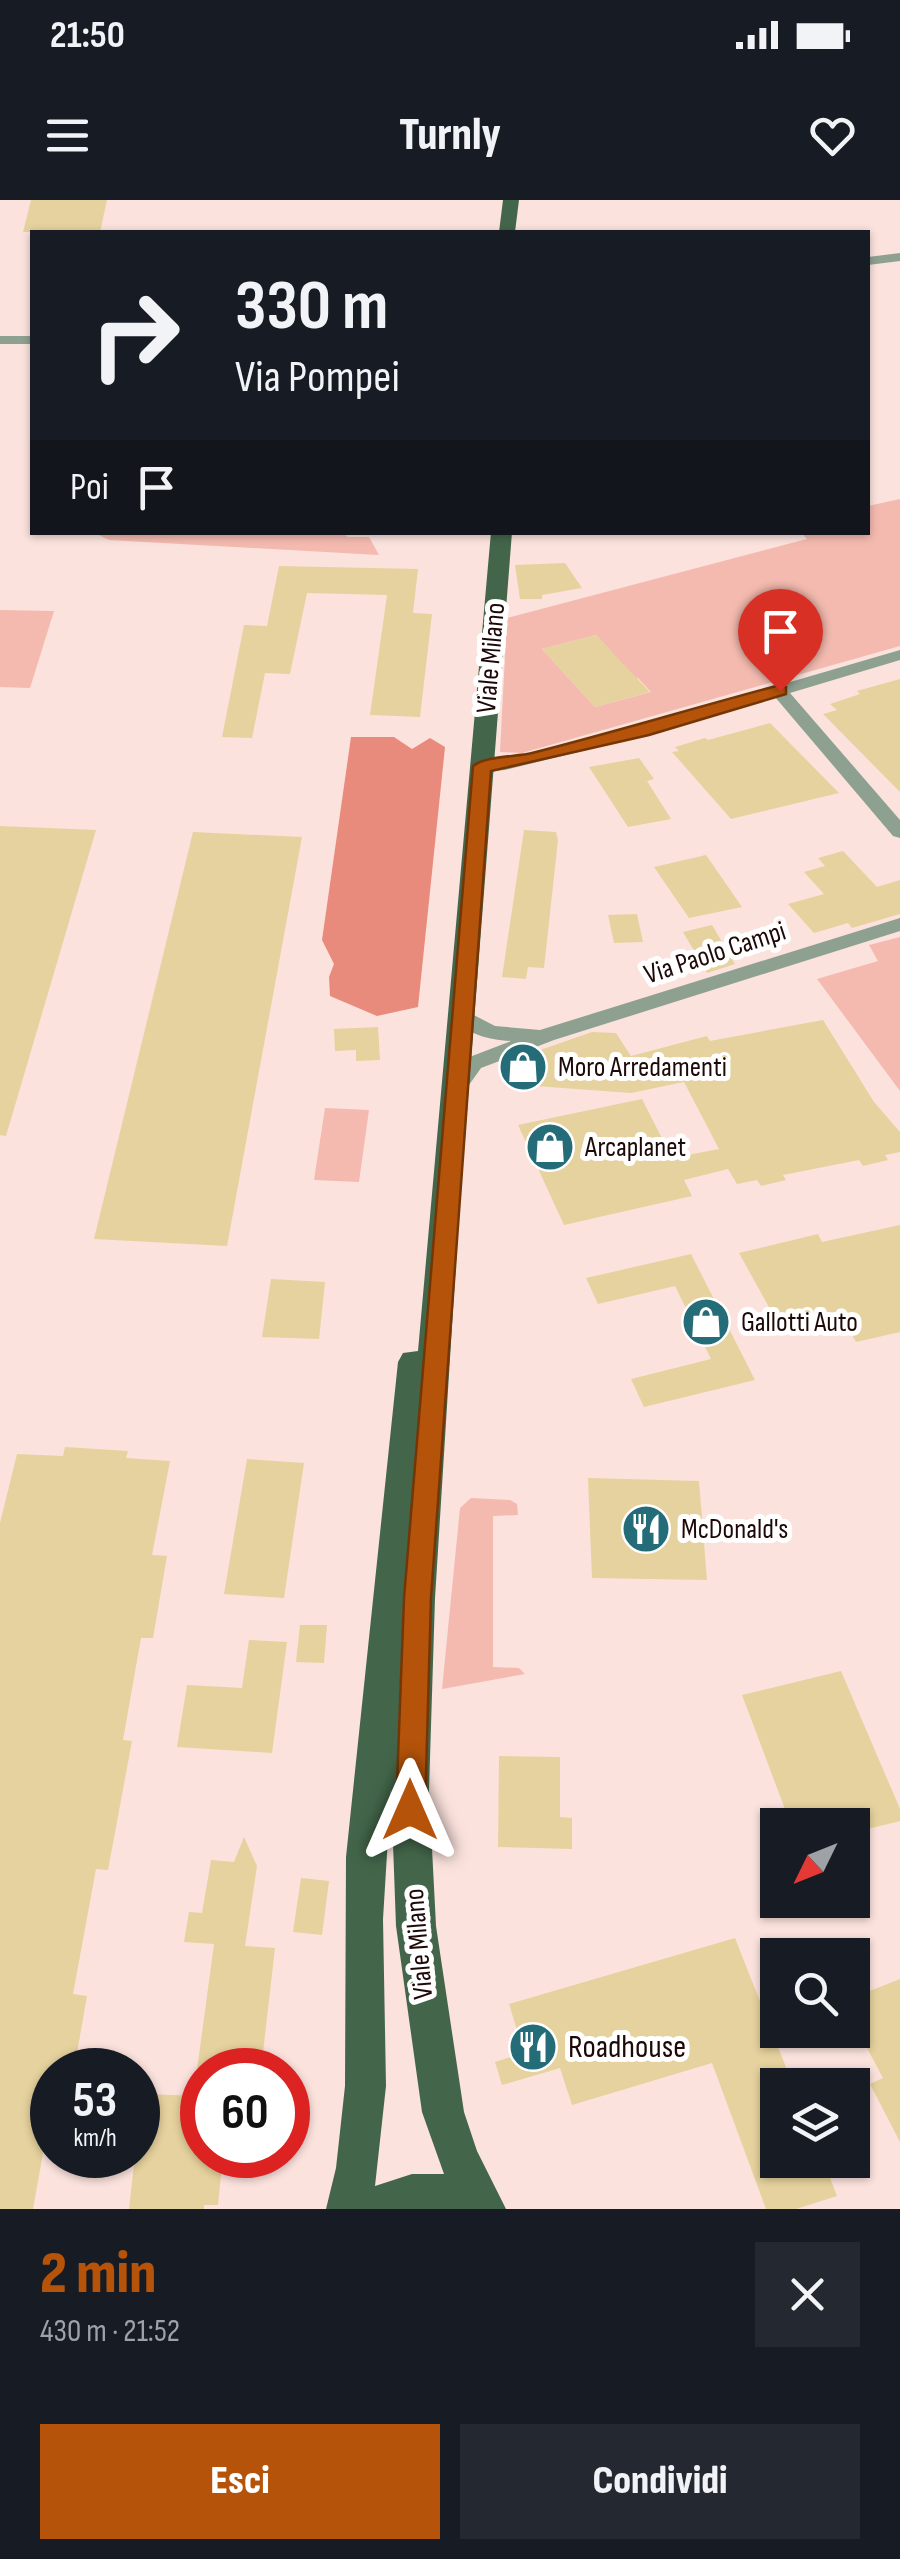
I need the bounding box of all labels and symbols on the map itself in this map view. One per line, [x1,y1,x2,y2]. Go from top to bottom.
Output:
pin [738,589,823,692]
street label: Viale Milano [470,601,512,715]
street label: Via Paolo Campi [640,915,790,991]
shop icon: Moro Arredamenti [497,1041,549,1093]
place label: Moro Arredamenti [558,1051,727,1084]
shop icon: Arcaplanet [524,1121,576,1173]
place label: Arcaplanet [584,1131,686,1164]
shop icon: Gallotti Auto [680,1296,732,1348]
place label: Gallotti Auto [741,1306,858,1339]
restaurant icon: McDonald's [620,1503,672,1555]
place label: McDonald's [681,1513,788,1546]
position arrow [358,1758,462,1862]
north arrow [760,1808,870,1918]
street label: Viale Milano [398,1887,440,2001]
restaurant icon: Roadhouse [507,2021,559,2073]
place label: Roadhouse [568,2028,686,2067]
speed limit sign: 60 [180,2048,310,2178]

